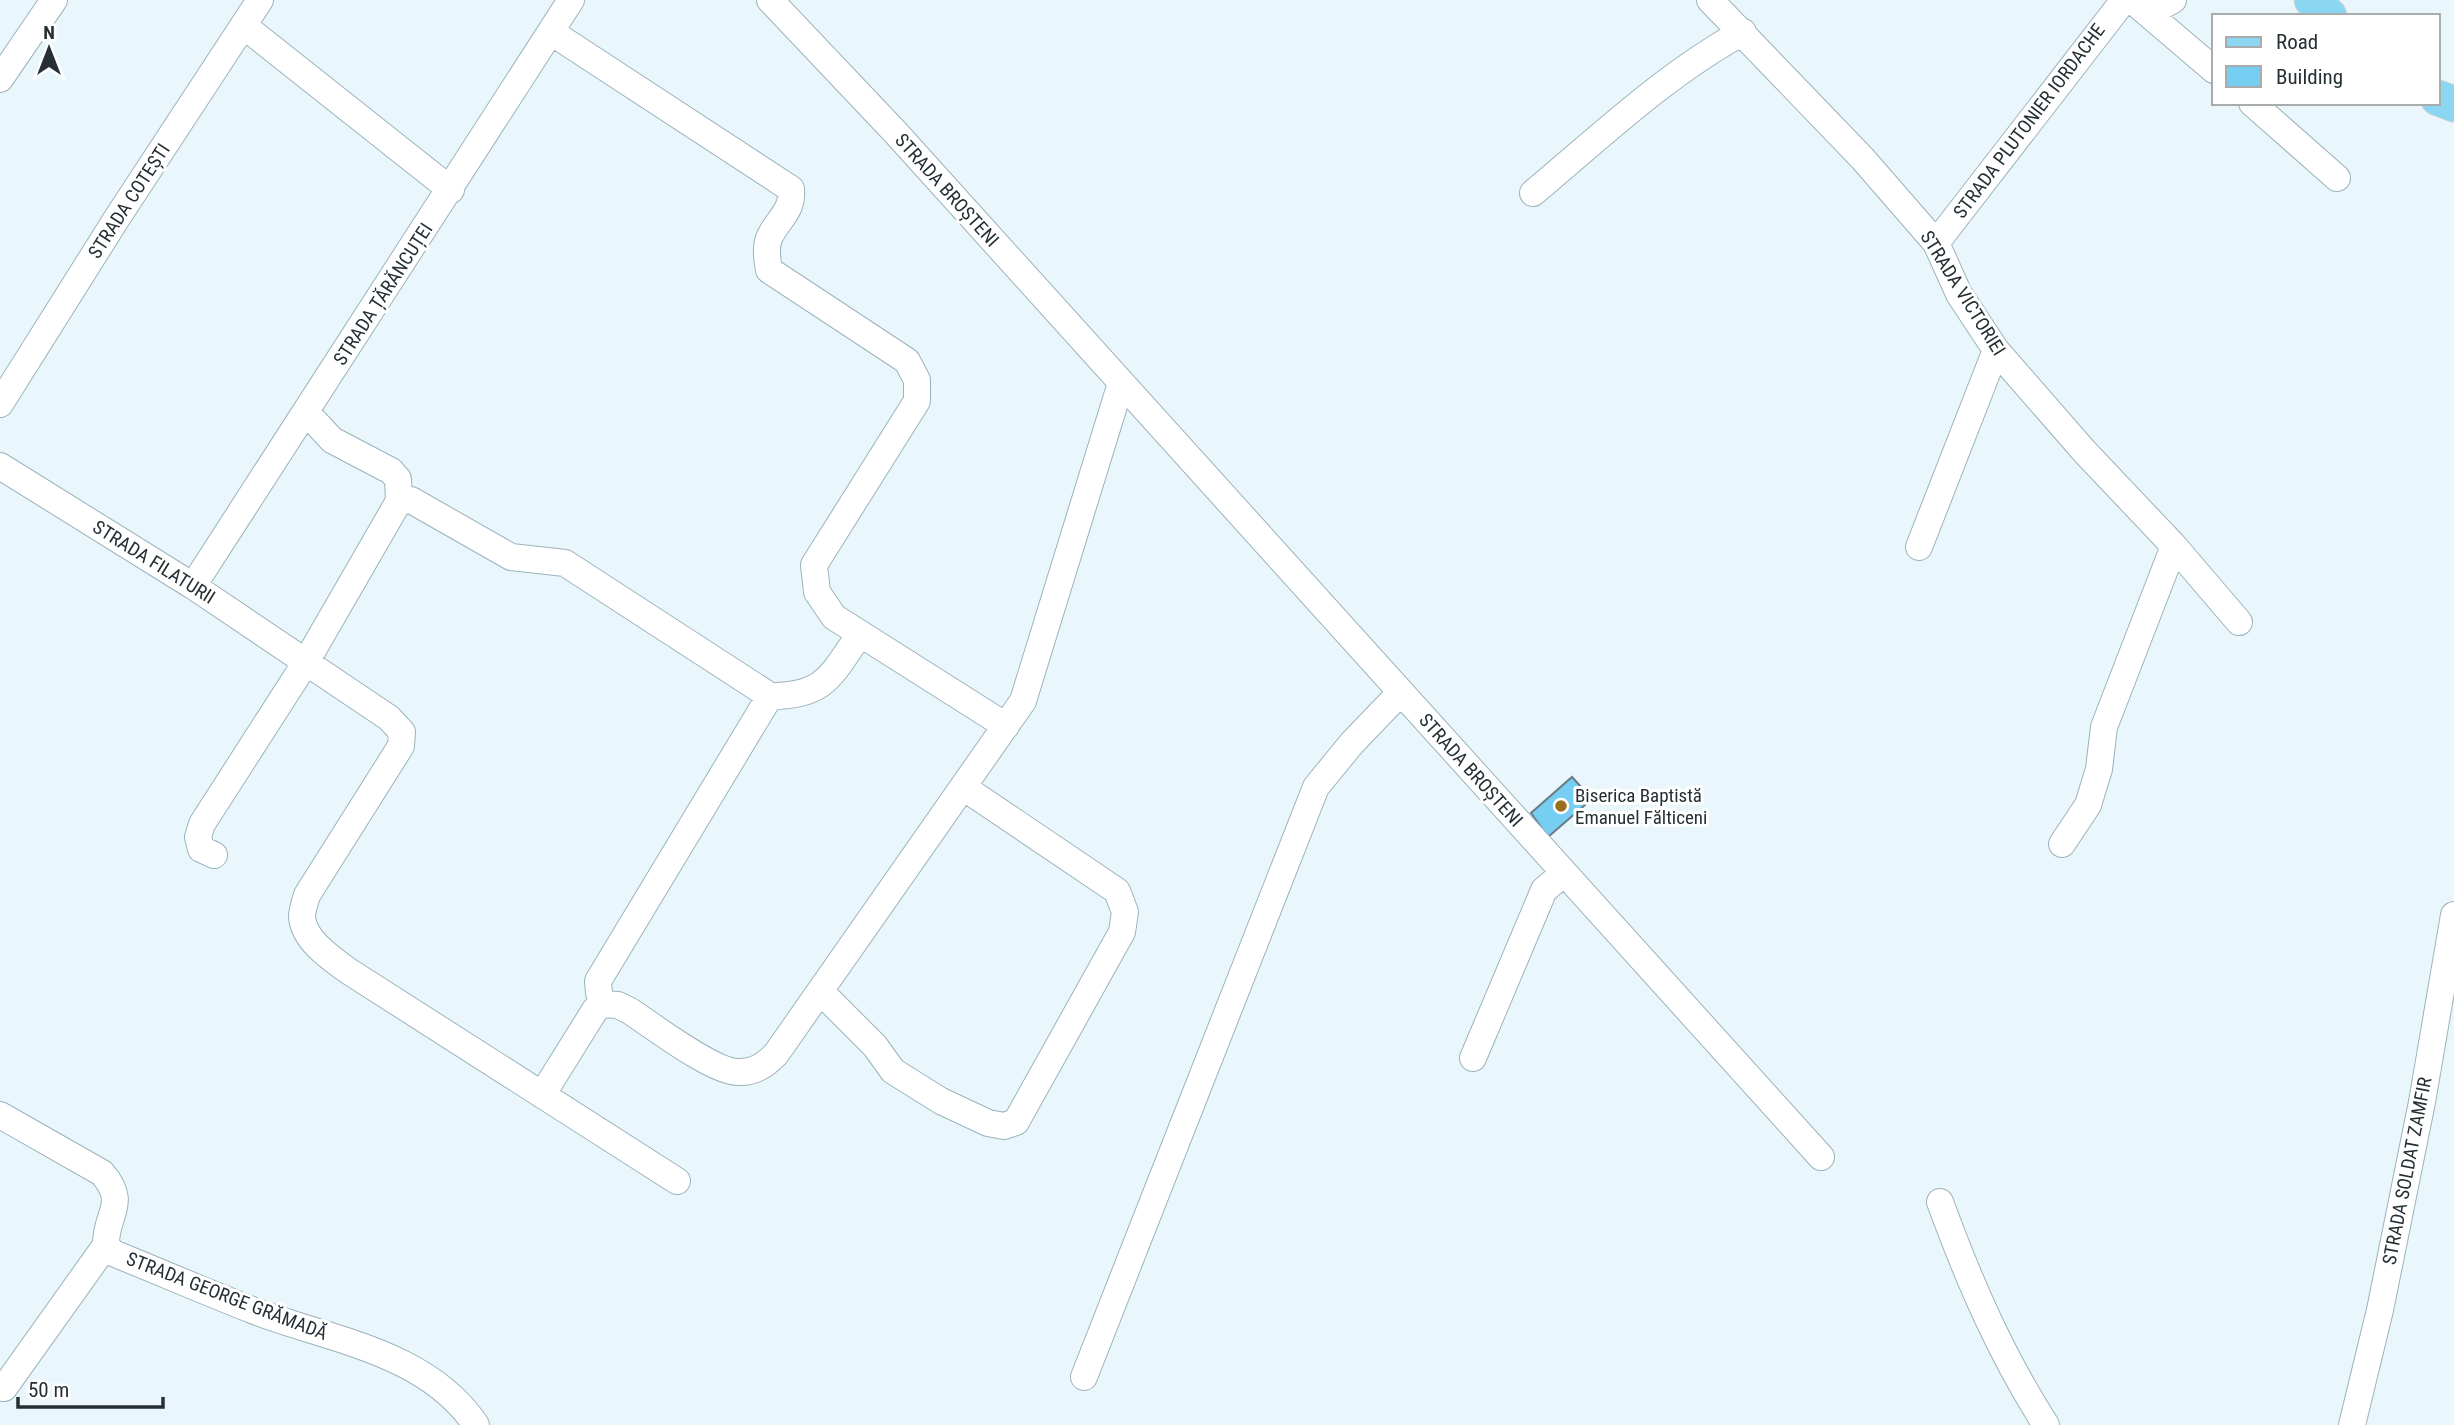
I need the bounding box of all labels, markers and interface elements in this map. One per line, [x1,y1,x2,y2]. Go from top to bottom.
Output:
north arrow [14,14,84,84]
legend [2212,14,2440,105]
street label: STRADA PLUTONIER IORDACHE [1948,19,2110,223]
text: N [43,21,55,44]
text: Road [2276,30,2318,54]
text: Building [2276,65,2343,89]
street label: STRADA BROȘTENI [890,129,1004,251]
street label: STRADA COTEȘTI [83,139,175,263]
street label: STRADA ȚĂRĂNCUȚEI [328,219,438,369]
street label: STRADA VICTORIEI [1915,226,2011,360]
street label: STRADA FILATURII [89,515,219,609]
street label: STRADA BROȘTENI [1414,709,1528,831]
place label: Biserica Baptistă Emanuel Fălticeni [1575,784,1707,829]
marker: Biserica Baptistă Emanuel Fălticeni [1553,798,1569,814]
street label: STRADA SOLDAT ZAMFIR [2378,1075,2436,1267]
street label: STRADA GEORGE GRĂMADĂ [123,1247,331,1345]
scale bar [18,1366,163,1410]
text: 50 m [28,1378,69,1402]

